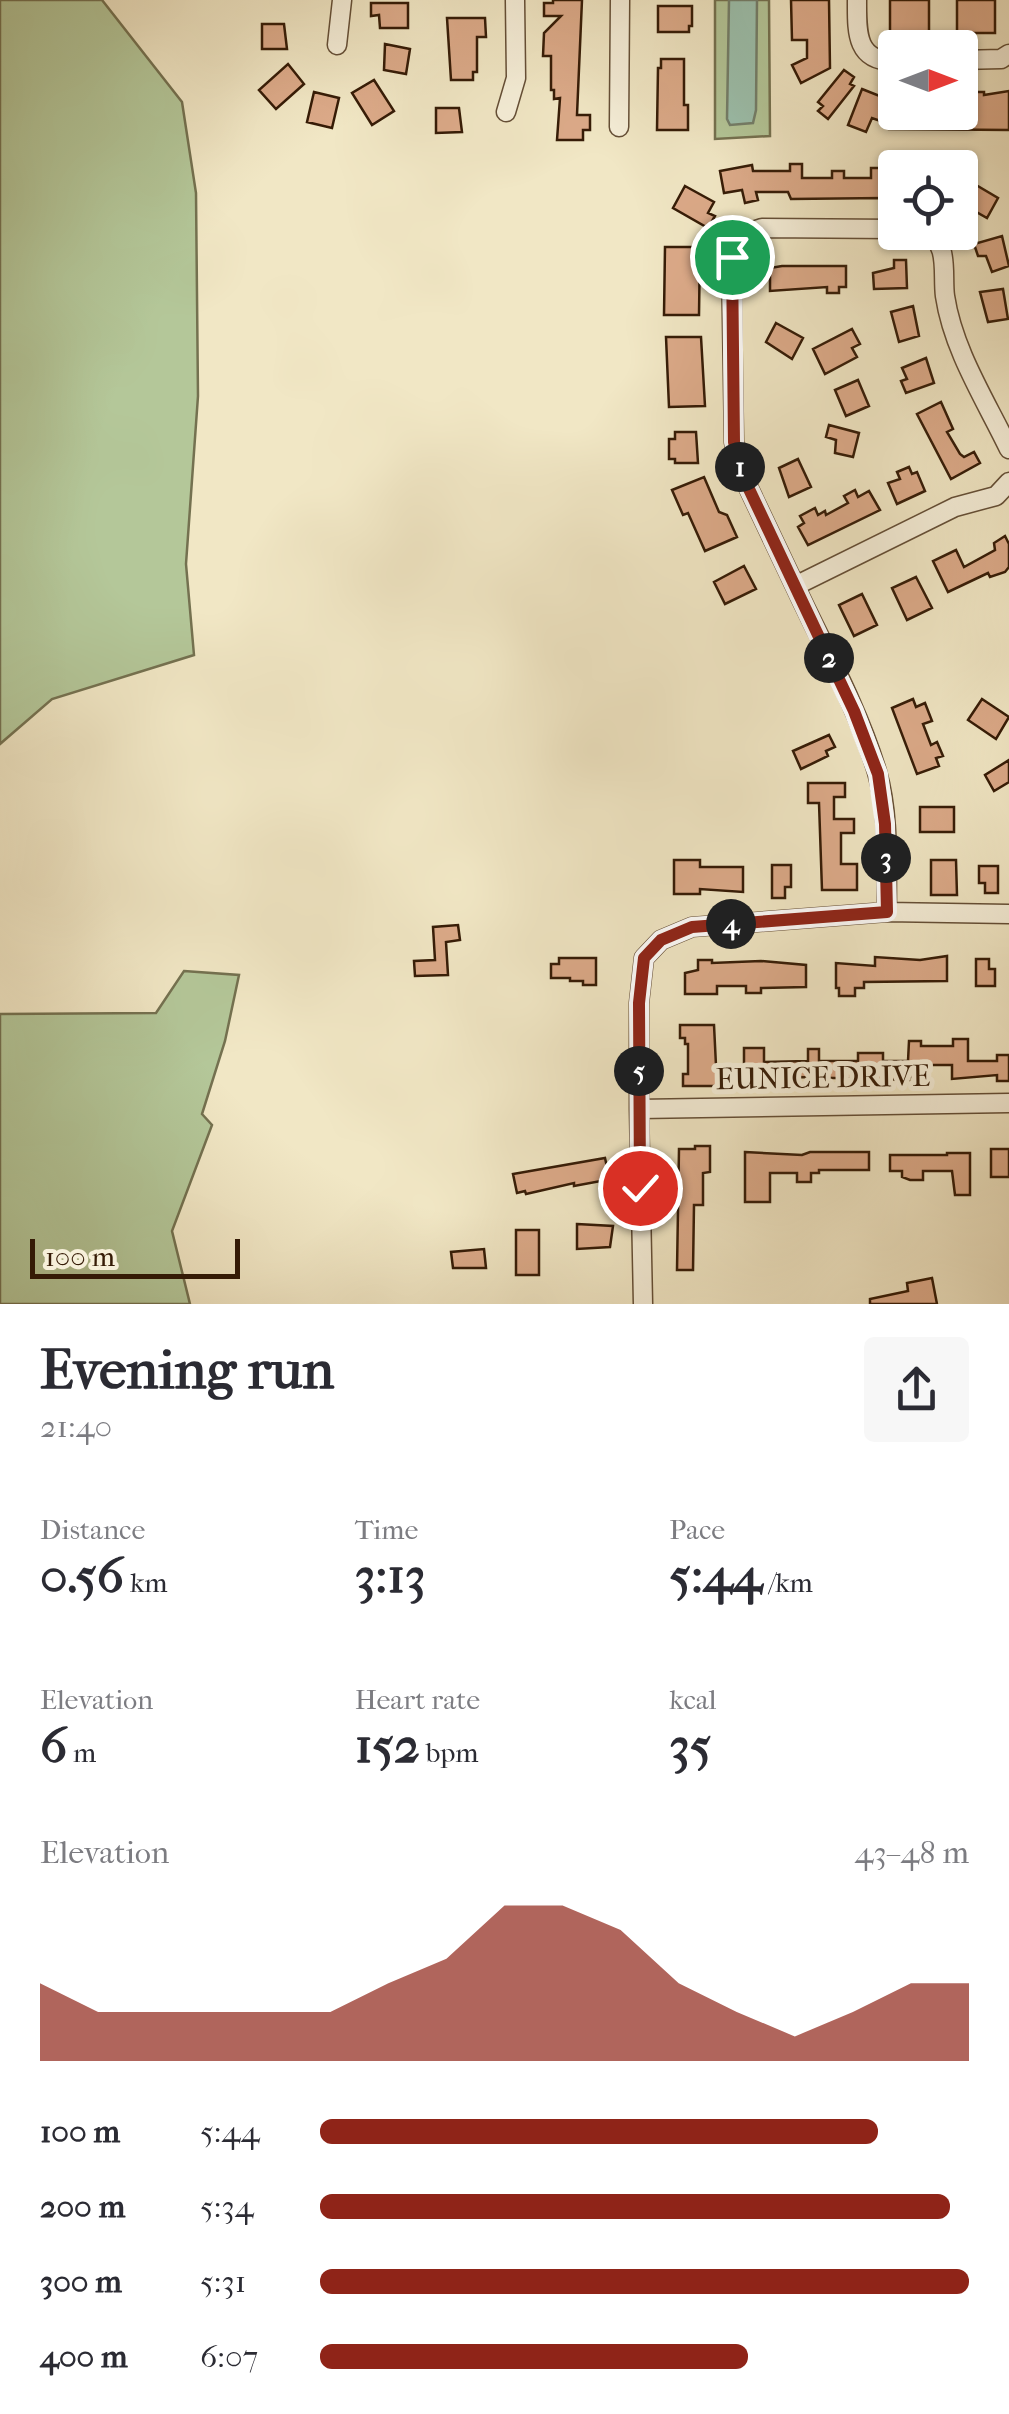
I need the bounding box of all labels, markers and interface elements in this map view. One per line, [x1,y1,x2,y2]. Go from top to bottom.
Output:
north arrow [878,30,978,130]
map controls [878,30,978,250]
button: locate [878,150,978,250]
pin [690,215,775,300]
icon: arrive [705,230,760,285]
pin: 1 [715,442,765,492]
text: 1 [735,450,745,483]
pin: 2 [804,633,854,683]
text: 2 [822,641,836,674]
pin: 3 [861,833,911,883]
text: 3 [880,841,892,874]
pin: 4 [706,899,756,949]
text: 4 [723,907,739,940]
pin: 5 [614,1046,664,1096]
text: 5 [633,1054,645,1087]
street label: EUNICE DRIVE [715,1059,931,1097]
pin [598,1146,683,1231]
icon: check [613,1161,668,1216]
scale bar [30,1234,240,1278]
text: 100 m [45,1240,115,1273]
button: share [864,1337,969,1442]
text: Evening run [40,1338,334,1402]
text: 21:40 [40,1408,112,1445]
text: Distance [40,1513,145,1546]
text: Time [355,1513,418,1546]
text: Pace [669,1513,725,1546]
text: 0.56 [40,1546,124,1605]
text: 3:13 [355,1546,426,1605]
text: 5:44 [669,1546,762,1605]
text: km [124,1566,168,1599]
text: /km [762,1566,813,1599]
text: Elevation [40,1683,153,1716]
text: Heart rate [355,1683,480,1716]
text: kcal [669,1683,716,1716]
text: 6 [40,1716,67,1775]
text: 152 [355,1716,420,1775]
text: 35 [669,1716,711,1775]
text: m [67,1736,96,1769]
text: bpm [420,1736,479,1769]
text: Elevation [40,1834,169,1871]
text: 43–48 m [855,1834,969,1871]
text: 100 m [40,2113,120,2150]
text: 5:44 [200,2113,260,2150]
text: 200 m [40,2188,125,2225]
text: 5:34 [200,2188,254,2225]
text: 300 m [40,2263,122,2300]
text: 5:31 [200,2263,246,2300]
text: 400 m [40,2338,128,2375]
text: 6:07 [200,2338,258,2375]

